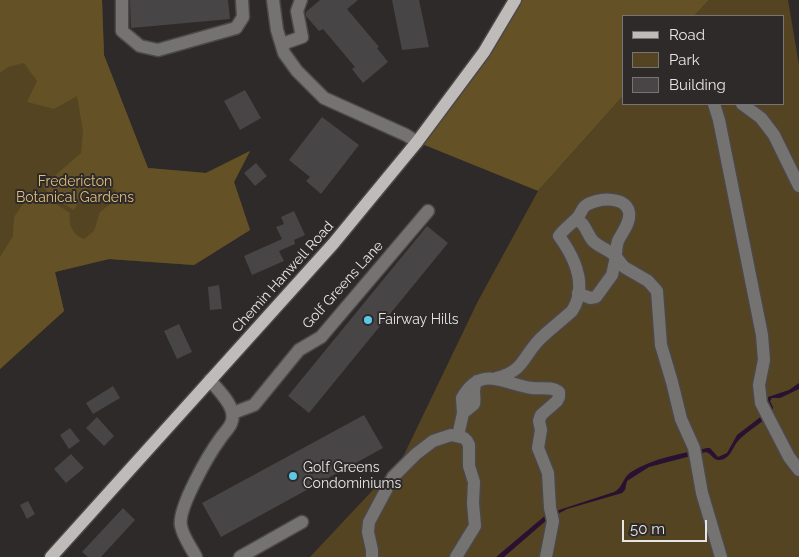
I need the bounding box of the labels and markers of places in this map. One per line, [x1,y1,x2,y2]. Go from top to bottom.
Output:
place label: Fairway Hills [378,312,458,328]
marker: Fairway Hills [362,314,374,326]
place label: Golf Greens Condominiums [303,460,401,492]
marker: Golf Greens Condominiums [287,470,299,482]

